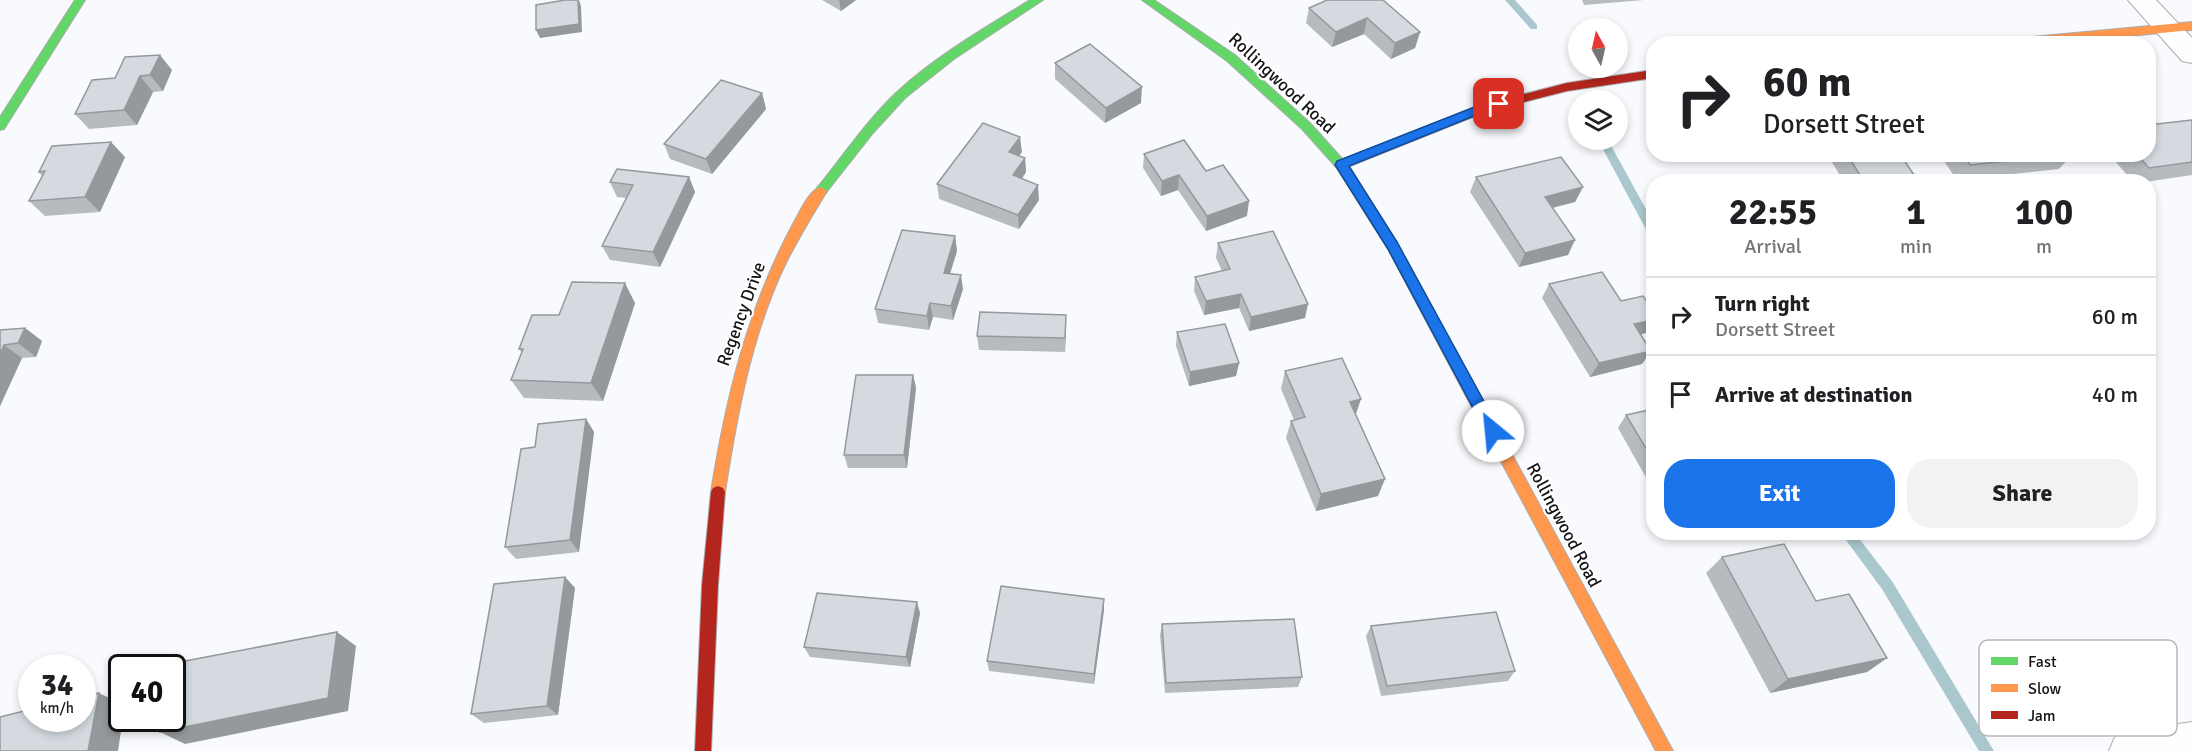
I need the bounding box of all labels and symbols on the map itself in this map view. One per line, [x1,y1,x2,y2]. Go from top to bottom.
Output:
north arrow [1568,18,1628,78]
street label: Rollingwood Road [1224,28,1340,138]
pin [1473,78,1524,129]
street label: Regency Drive [712,259,770,369]
position arrow [1461,399,1525,463]
street label: Rollingwood Road [1522,459,1606,591]
legend [1979,640,2177,736]
text: Fast [2028,652,2057,672]
speed limit sign: 40 [108,654,186,732]
text: Slow [2028,679,2062,699]
text: Jam [2028,706,2056,726]

